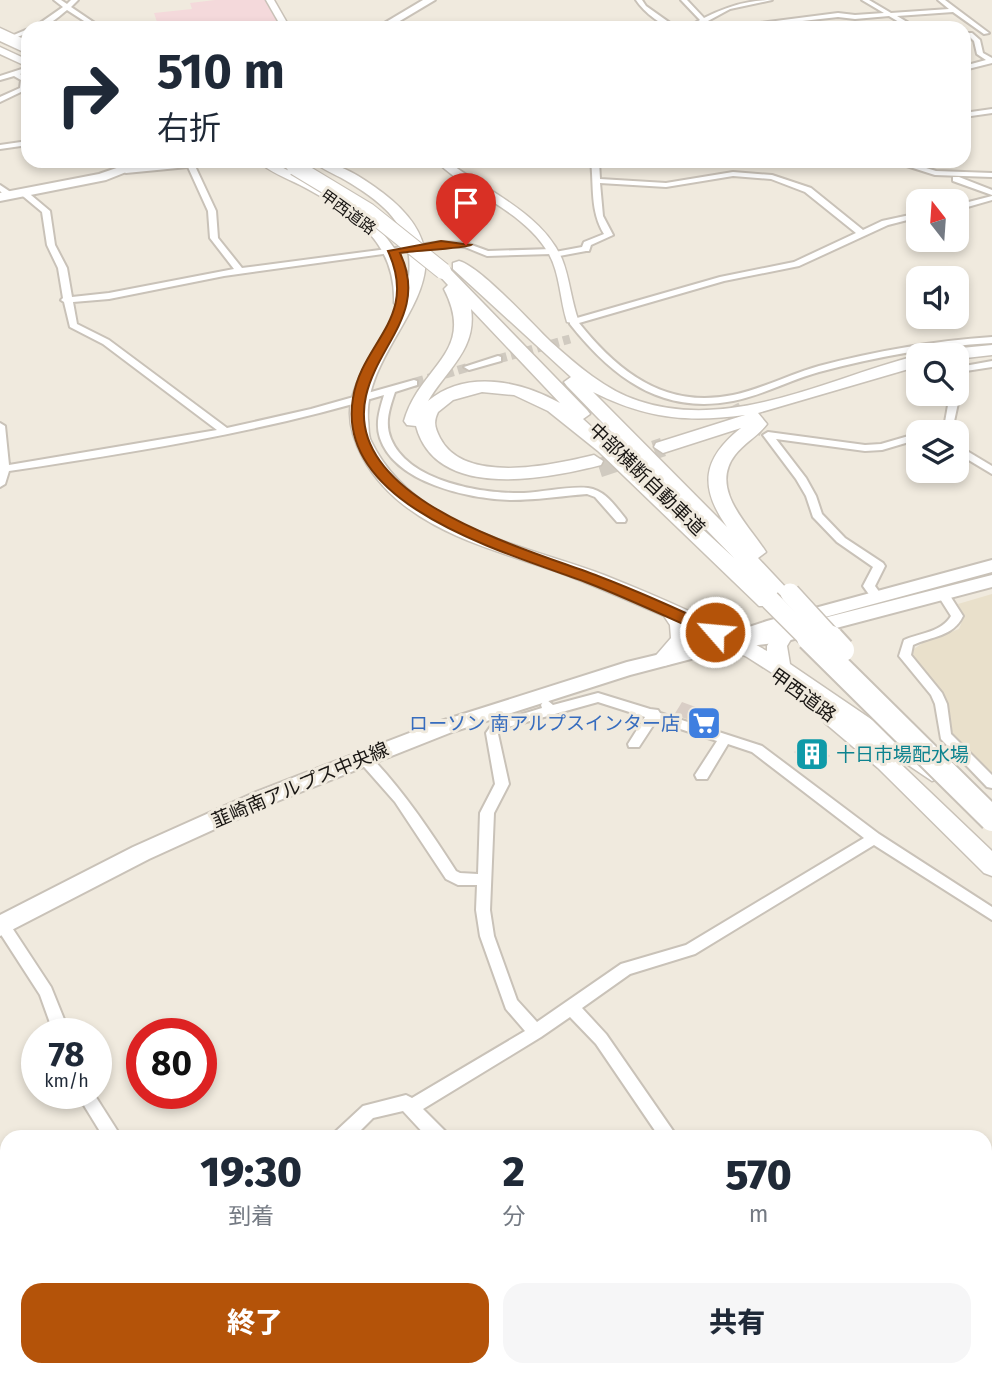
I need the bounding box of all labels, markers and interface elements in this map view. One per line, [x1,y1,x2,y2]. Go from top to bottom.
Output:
text: 510 m [157,42,285,101]
icon: right [42,49,133,140]
text: 右折 [157,109,221,147]
pin [436,173,496,245]
icon: arrive [447,184,485,222]
street label: 甲西道路 [317,186,379,238]
north arrow [906,189,970,252]
map controls [906,189,969,483]
button: sound [906,266,969,329]
button: search [906,343,969,406]
street label: 中部横断自動車道 [584,418,710,540]
button: layers [906,420,969,483]
position arrow [678,595,752,669]
street label: 甲西道路 [765,663,841,727]
supermarket icon: ローソン 南アルプスインター店 [685,704,723,742]
place label: ローソン 南アルプスインター店 [409,712,680,735]
building icon: 十日市場配水場 [793,735,831,773]
street label: 韮崎南アルプス中央線 [208,737,392,833]
place label: 十日市場配水場 [836,743,969,766]
speed limit sign: 80 [126,1018,217,1109]
text: 78 [48,1033,85,1075]
text: km/h [44,1070,89,1092]
text: 19:30 [200,1147,302,1197]
text: 2 [503,1147,525,1197]
text: 570 [726,1150,792,1200]
text: m [749,1200,768,1228]
text: 到着 [228,1202,274,1230]
text: 分 [502,1202,525,1230]
button: 終了 [21,1283,489,1363]
button: 共有 [503,1283,971,1363]

